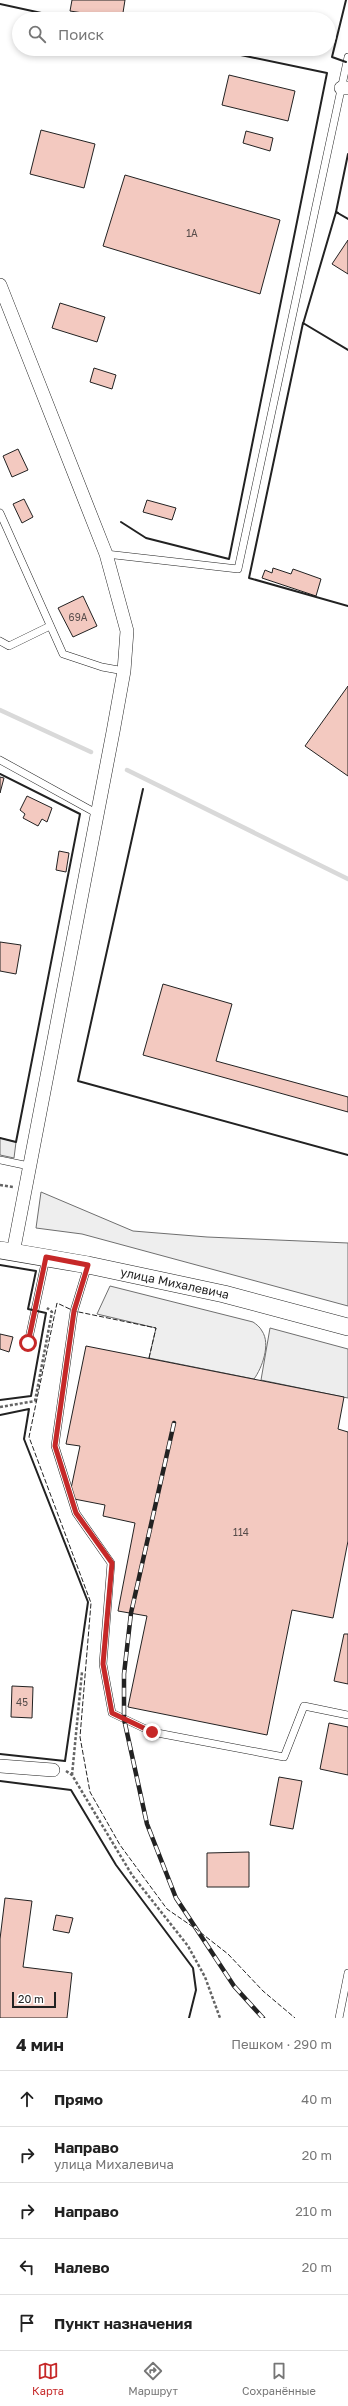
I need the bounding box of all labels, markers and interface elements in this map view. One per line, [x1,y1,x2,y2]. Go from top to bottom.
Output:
search box [12,12,336,56]
icon: search [26,23,48,45]
text: Поиск [58,25,104,43]
house number: 1А [186,227,198,239]
house number: 69А [69,611,88,623]
street label: улица Михалевича [119,1264,231,1302]
route start [19,1334,37,1352]
house number: 114 [233,1526,249,1538]
house number: 45 [16,1696,28,1708]
route end [143,1723,161,1741]
scale bar [12,1990,56,2009]
text: 20 m [18,1992,44,2005]
text: 4 мин [16,2034,64,2055]
text: Пешком · 290 m [231,2036,332,2052]
icon: ahead [16,2088,38,2110]
text: Прямо [54,2090,103,2108]
text: 40 m [301,2091,332,2107]
text: Направо [54,2138,119,2156]
icon: right [16,2144,38,2166]
text: 20 m [302,2147,332,2163]
text: улица Михалевича [54,2156,174,2172]
icon: right [16,2200,38,2222]
text: Направо [54,2202,119,2220]
text: 210 m [295,2203,332,2219]
icon: left [16,2256,38,2278]
text: Налево [54,2258,110,2276]
text: 20 m [302,2259,332,2275]
icon: arrive [16,2312,38,2334]
text: Пункт назначения [54,2314,192,2332]
tab: Карта [32,2360,64,2397]
tab: Маршрут [128,2360,178,2397]
tab: Сохранённые [242,2360,316,2397]

